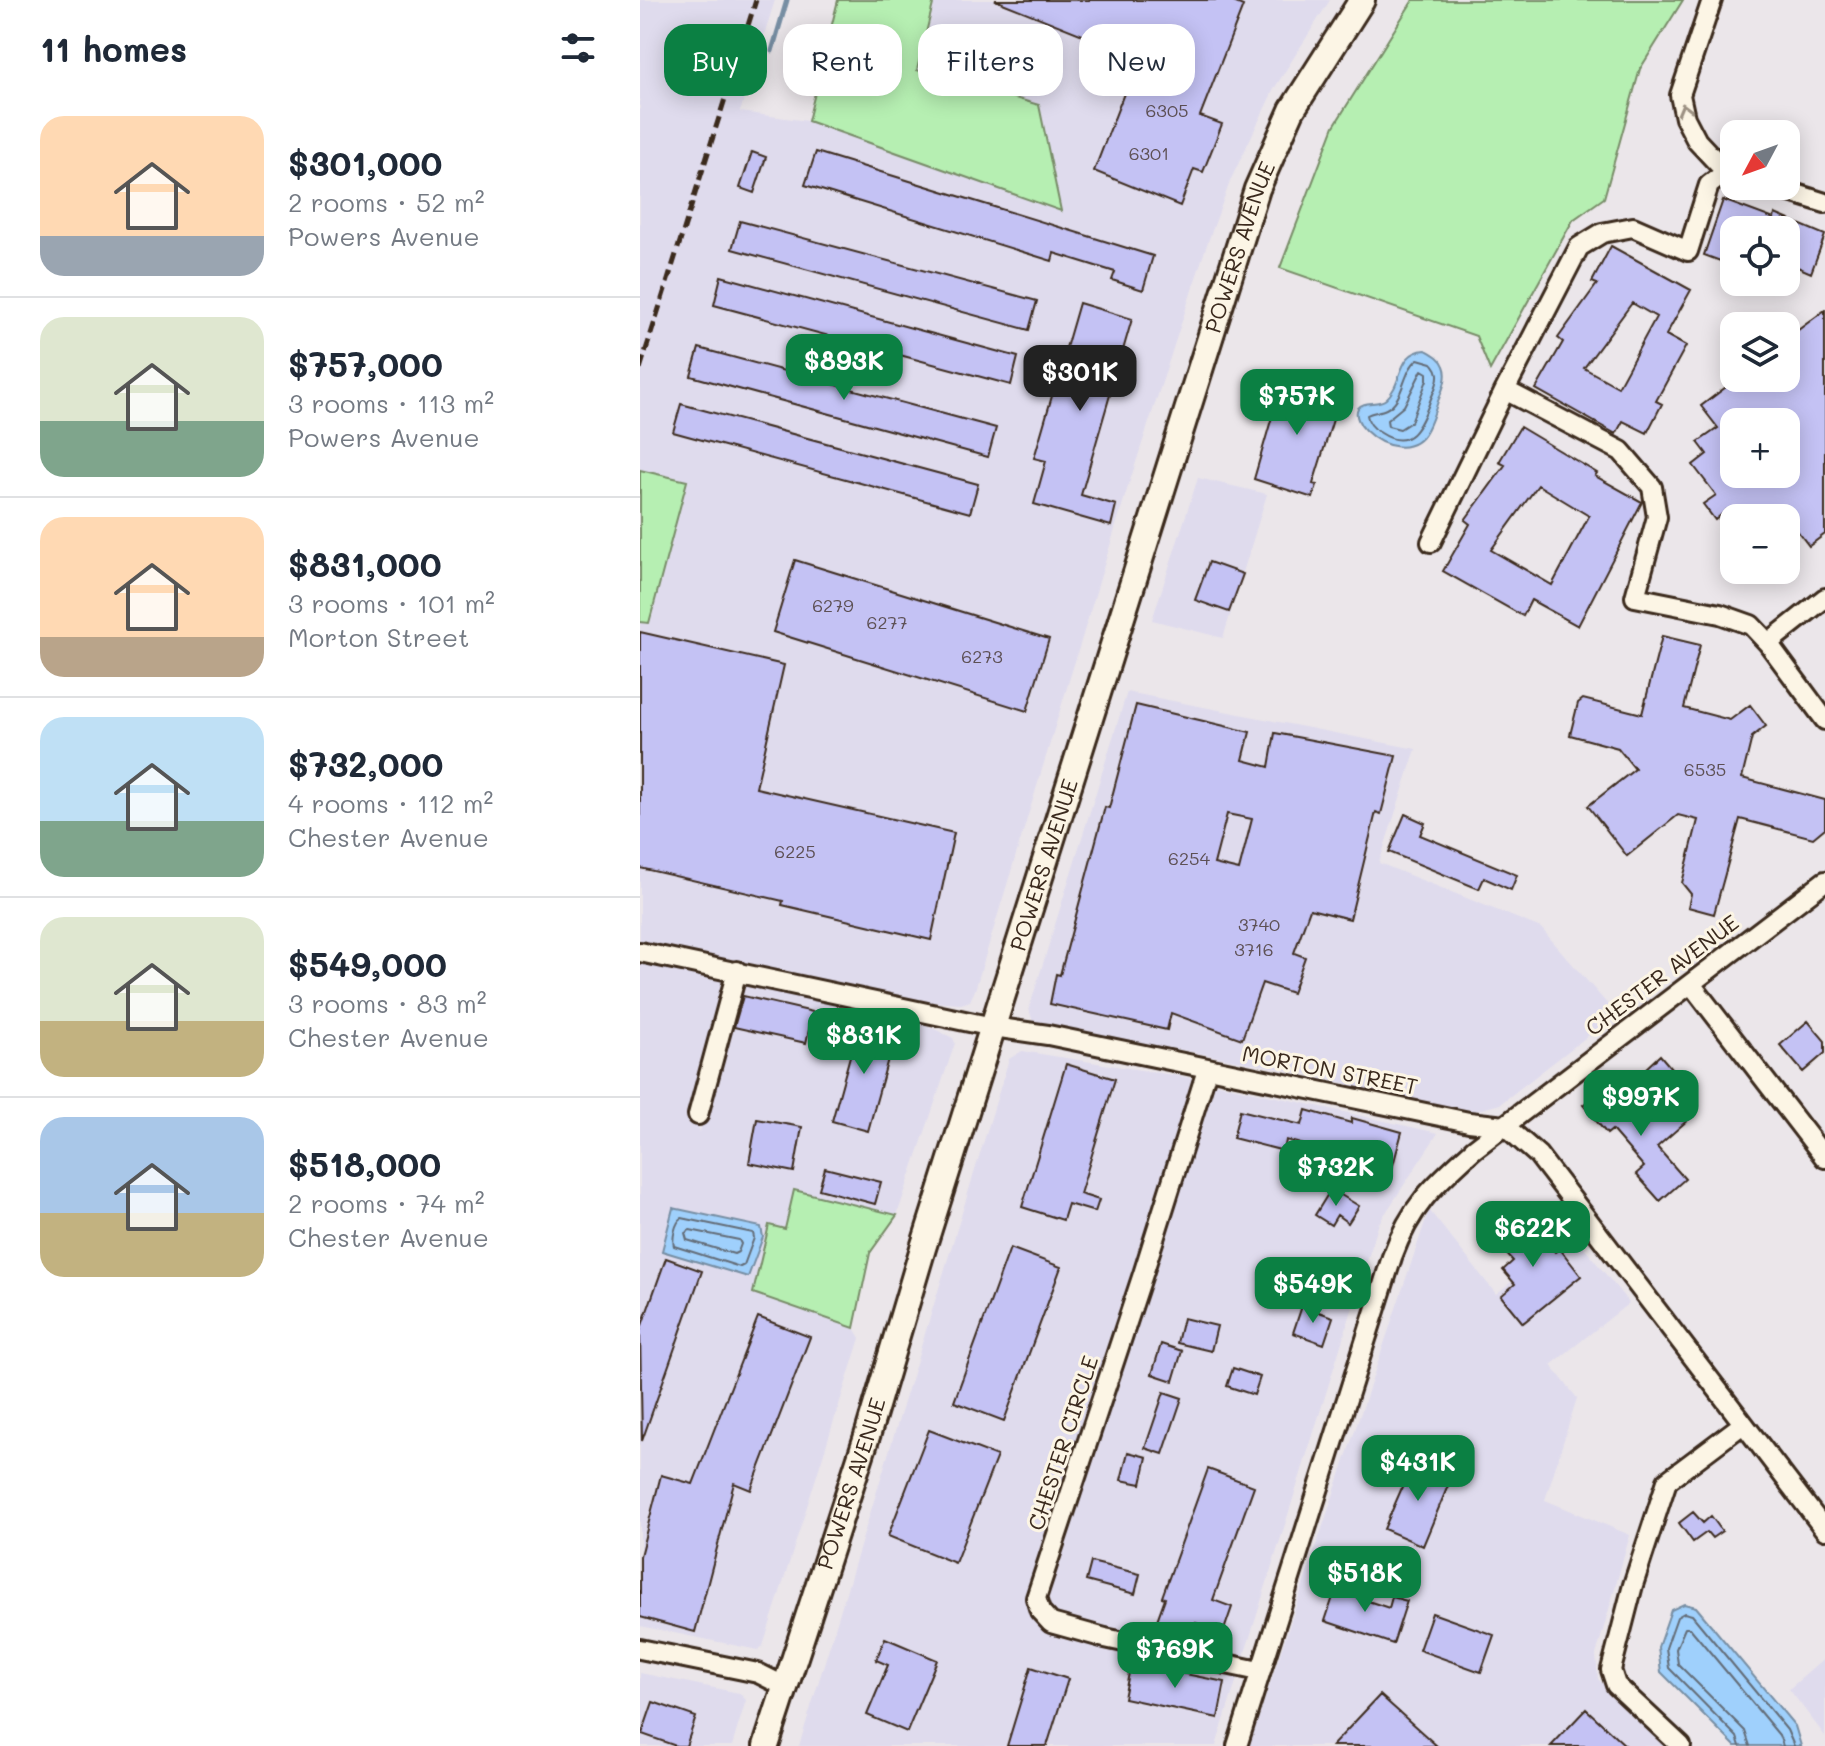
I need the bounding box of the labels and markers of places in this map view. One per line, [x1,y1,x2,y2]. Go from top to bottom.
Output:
pin: $893K [788,334,900,402]
pin: $301K [1024,345,1136,413]
pin: $757K [1241,369,1353,437]
pin: $831K [808,1008,920,1076]
pin: $997K [1585,1070,1697,1138]
pin: $732K [1280,1140,1392,1208]
pin: $622K [1477,1201,1589,1269]
pin: $549K [1257,1257,1369,1325]
pin: $431K [1362,1435,1474,1503]
pin: $518K [1309,1546,1421,1614]
pin: $769K [1119,1622,1231,1690]

